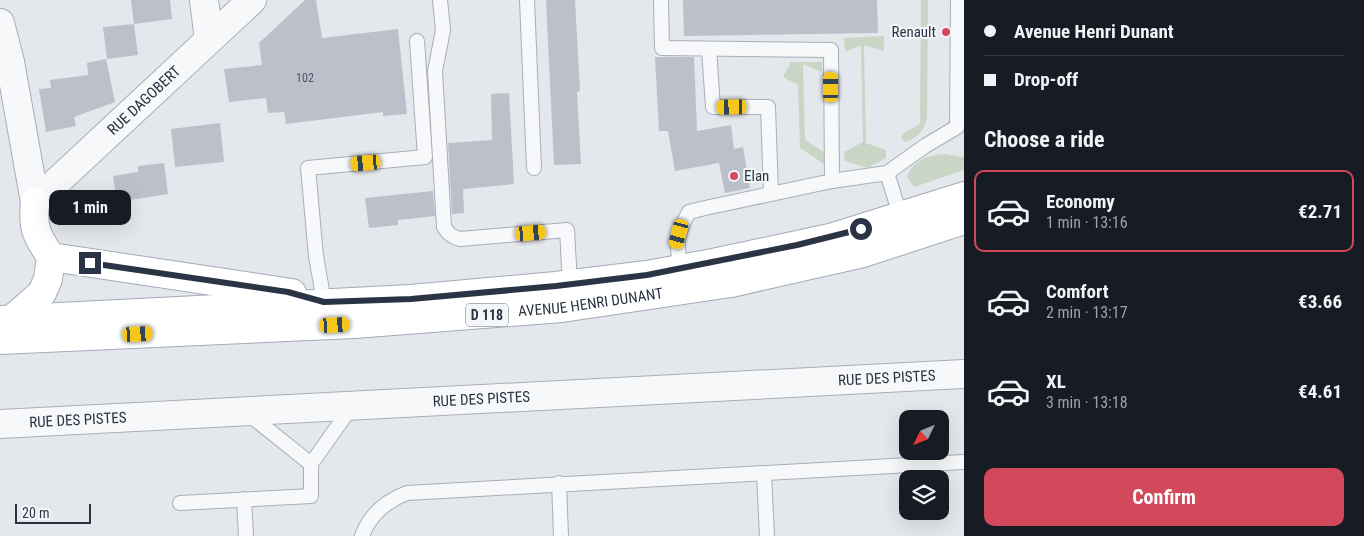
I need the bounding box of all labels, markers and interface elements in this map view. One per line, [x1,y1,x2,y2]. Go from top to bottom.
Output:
text: Avenue Henri Dunant [1014,20,1174,43]
place label: Renault [891,23,936,41]
marker: Renault [940,26,952,38]
street label: RUE DAGOBERT [104,62,184,139]
text: Drop-off [1014,68,1078,91]
house number: 102 [296,71,314,85]
car [823,72,838,102]
car [716,99,747,115]
text: Choose a ride [984,127,1105,152]
car [350,154,381,172]
place label: Elan [744,167,769,185]
marker: Elan [728,170,740,182]
icon: car [986,189,1031,234]
callout: 1 min [49,190,131,226]
text: Economy [1046,190,1115,213]
text: 1 min [72,198,108,217]
text: €2.71 [1298,200,1342,223]
text: 1 min · 13:16 [1046,213,1128,232]
car [667,218,690,250]
route start [850,218,872,240]
car [515,224,546,242]
route end [79,252,101,274]
icon: car [986,279,1031,324]
text: Comfort [1046,280,1109,303]
street label: AVENUE HENRI DUNANT [518,284,664,320]
text: €3.66 [1298,290,1342,313]
text: 2 min · 13:17 [1046,303,1128,322]
road number: D 118 [466,304,508,326]
car [319,317,350,333]
car [122,326,153,342]
street label: RUE DES PISTES [838,366,936,390]
icon: car [986,369,1031,414]
text: XL [1046,370,1066,393]
text: €4.61 [1298,380,1342,403]
street label: RUE DES PISTES [432,388,531,411]
text: 3 min · 13:18 [1046,393,1128,412]
street label: RUE DES PISTES [29,408,127,431]
north arrow [899,410,949,460]
map controls [899,410,949,520]
button: Confirm [984,468,1344,526]
button: layers [899,470,949,520]
scale bar [15,501,91,524]
text: 20 m [22,505,50,521]

